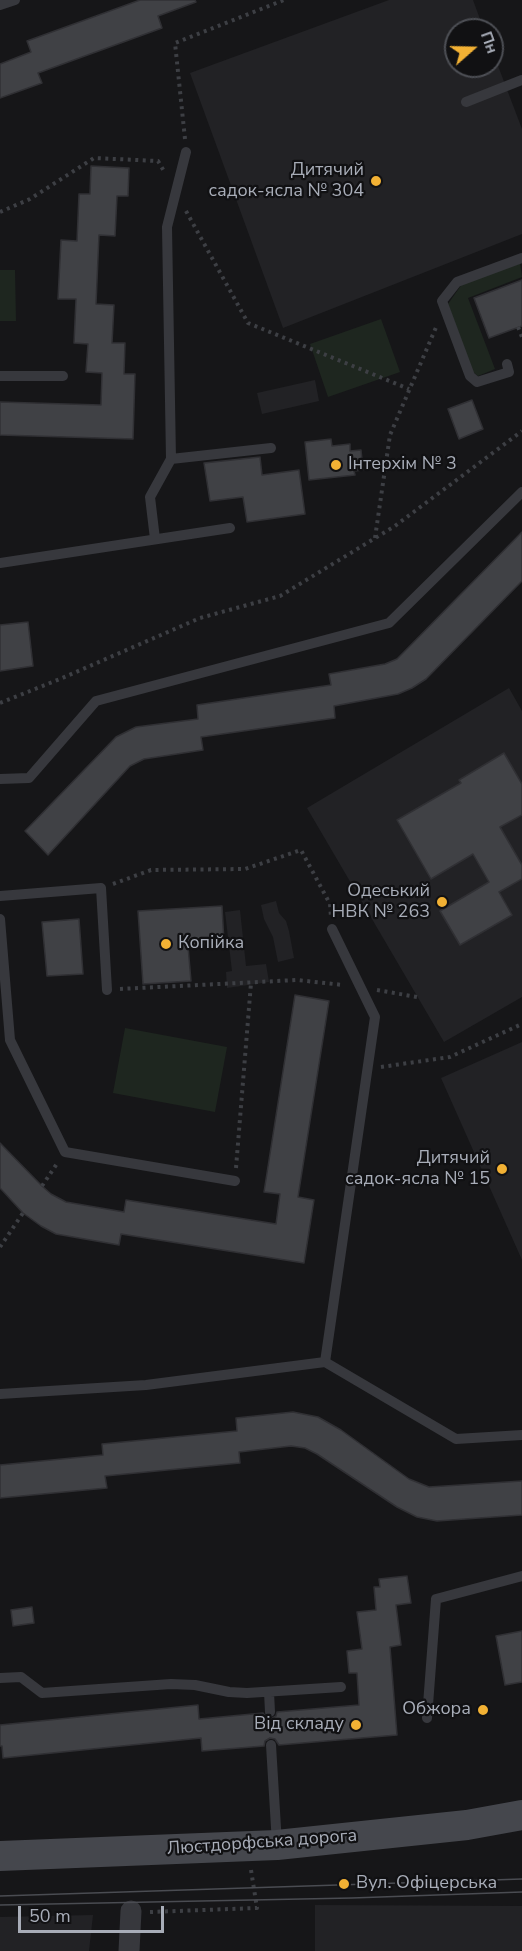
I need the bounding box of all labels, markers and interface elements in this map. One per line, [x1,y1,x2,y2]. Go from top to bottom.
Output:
north arrow [444,18,504,78]
text: Пн [475,28,503,57]
place label: Дитячий садок-ясла № 304 [209,160,364,202]
marker: Дитячий садок-ясла № 304 [369,174,383,188]
place label: Інтерхім № 3 [348,454,457,476]
marker: Інтерхім № 3 [329,458,343,472]
place label: Одеський НВК № 263 [332,881,430,924]
marker: Одеський НВК № 263 [435,895,449,909]
place label: Копійка [178,933,244,955]
marker: Копійка [159,937,173,951]
place label: Дитячий садок-ясла № 15 [345,1148,490,1190]
marker: Дитячий садок-ясла № 15 [495,1162,509,1176]
place label: Обжора [402,1699,471,1721]
marker: Обжора [476,1703,490,1717]
place label: Від складу [254,1714,344,1736]
marker: Від складу [349,1718,363,1732]
street label: Люстдорфська дорога [166,1826,358,1860]
place label: Вул. Офіцерська [356,1873,497,1895]
marker: Вул. Офіцерська [337,1877,351,1891]
scale bar [21,1894,166,1932]
text: 50 m [29,1904,71,1928]

